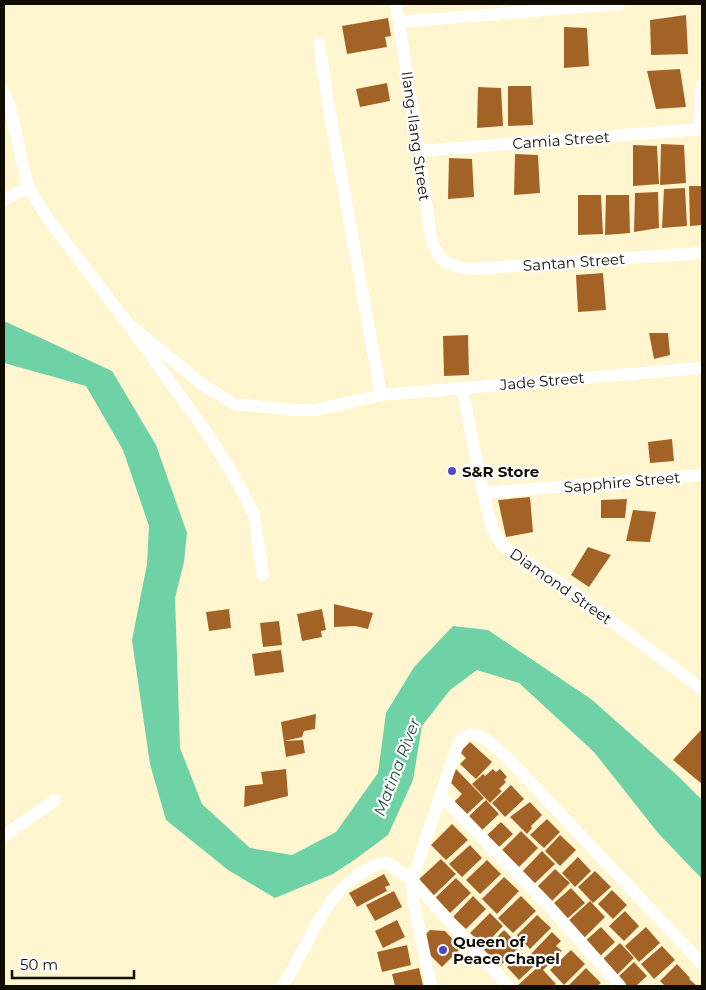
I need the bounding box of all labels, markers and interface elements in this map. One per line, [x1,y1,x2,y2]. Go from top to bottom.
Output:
street label: Ilang-Ilang Street [397,70,435,202]
street label: Camia Street [512,127,610,153]
street label: Santan Street [522,249,626,275]
street label: Jade Street [498,368,585,394]
place label: S&R Store [462,462,539,481]
marker: S&R Store [446,465,458,477]
street label: Sapphire Street [563,467,681,497]
street label: Diamond Street [506,544,616,628]
water label: Matina River [370,715,425,819]
place label: Queen of Peace Chapel [453,932,560,968]
marker: Queen of Peace Chapel [437,944,449,956]
scale bar [12,948,135,980]
text: 50 m [20,955,58,974]

